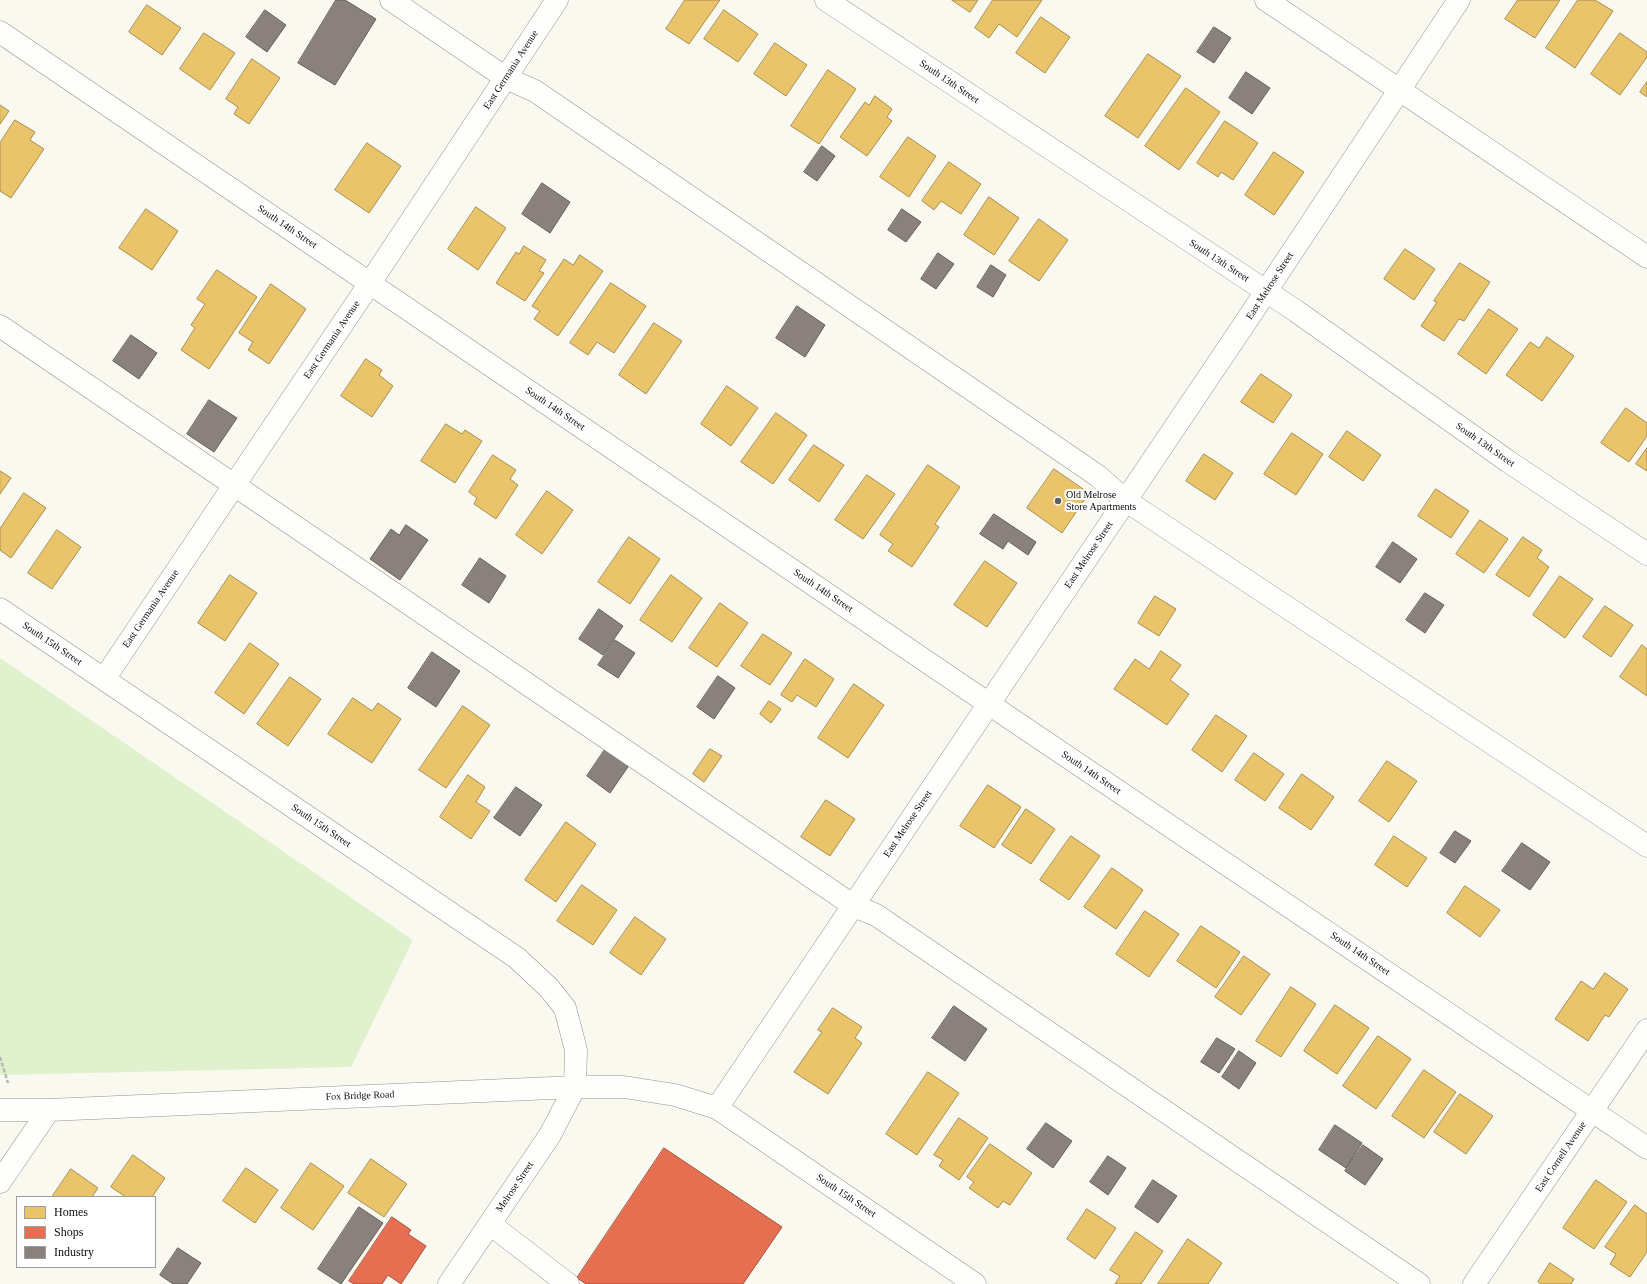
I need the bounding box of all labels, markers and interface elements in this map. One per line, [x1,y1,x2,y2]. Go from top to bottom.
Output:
street label: East Germania Avenue [481,28,541,112]
street label: South 13th Street [917,58,981,106]
street label: South 14th Street [255,203,319,251]
street label: South 13th Street [1187,237,1251,285]
street label: East Melrose Street [1244,250,1296,322]
street label: East Germania Avenue [301,299,363,381]
street label: South 14th Street [523,385,587,433]
street label: South 13th Street [1453,420,1517,470]
place label: Old Melrose Store Apartments [1066,489,1136,512]
marker: Old Melrose Store Apartments [1053,496,1063,506]
street label: East Melrose Street [1062,519,1116,591]
street label: South 14th Street [791,567,855,615]
street label: East Germania Avenue [120,568,182,650]
street label: South 15th Street [20,620,84,668]
street label: South 14th Street [1059,749,1123,797]
street label: East Melrose Street [881,788,935,860]
street label: South 15th Street [289,802,353,850]
street label: South 14th Street [1328,930,1392,978]
street label: Fox Bridge Road [325,1089,395,1103]
street label: East Cornell Avenue [1533,1119,1589,1195]
street label: Melrose Street [494,1159,536,1215]
street label: South 15th Street [814,1172,878,1220]
legend [16,1196,156,1268]
text: Homes [54,1205,88,1219]
text: Shops [54,1225,83,1239]
text: Industry [54,1245,94,1259]

